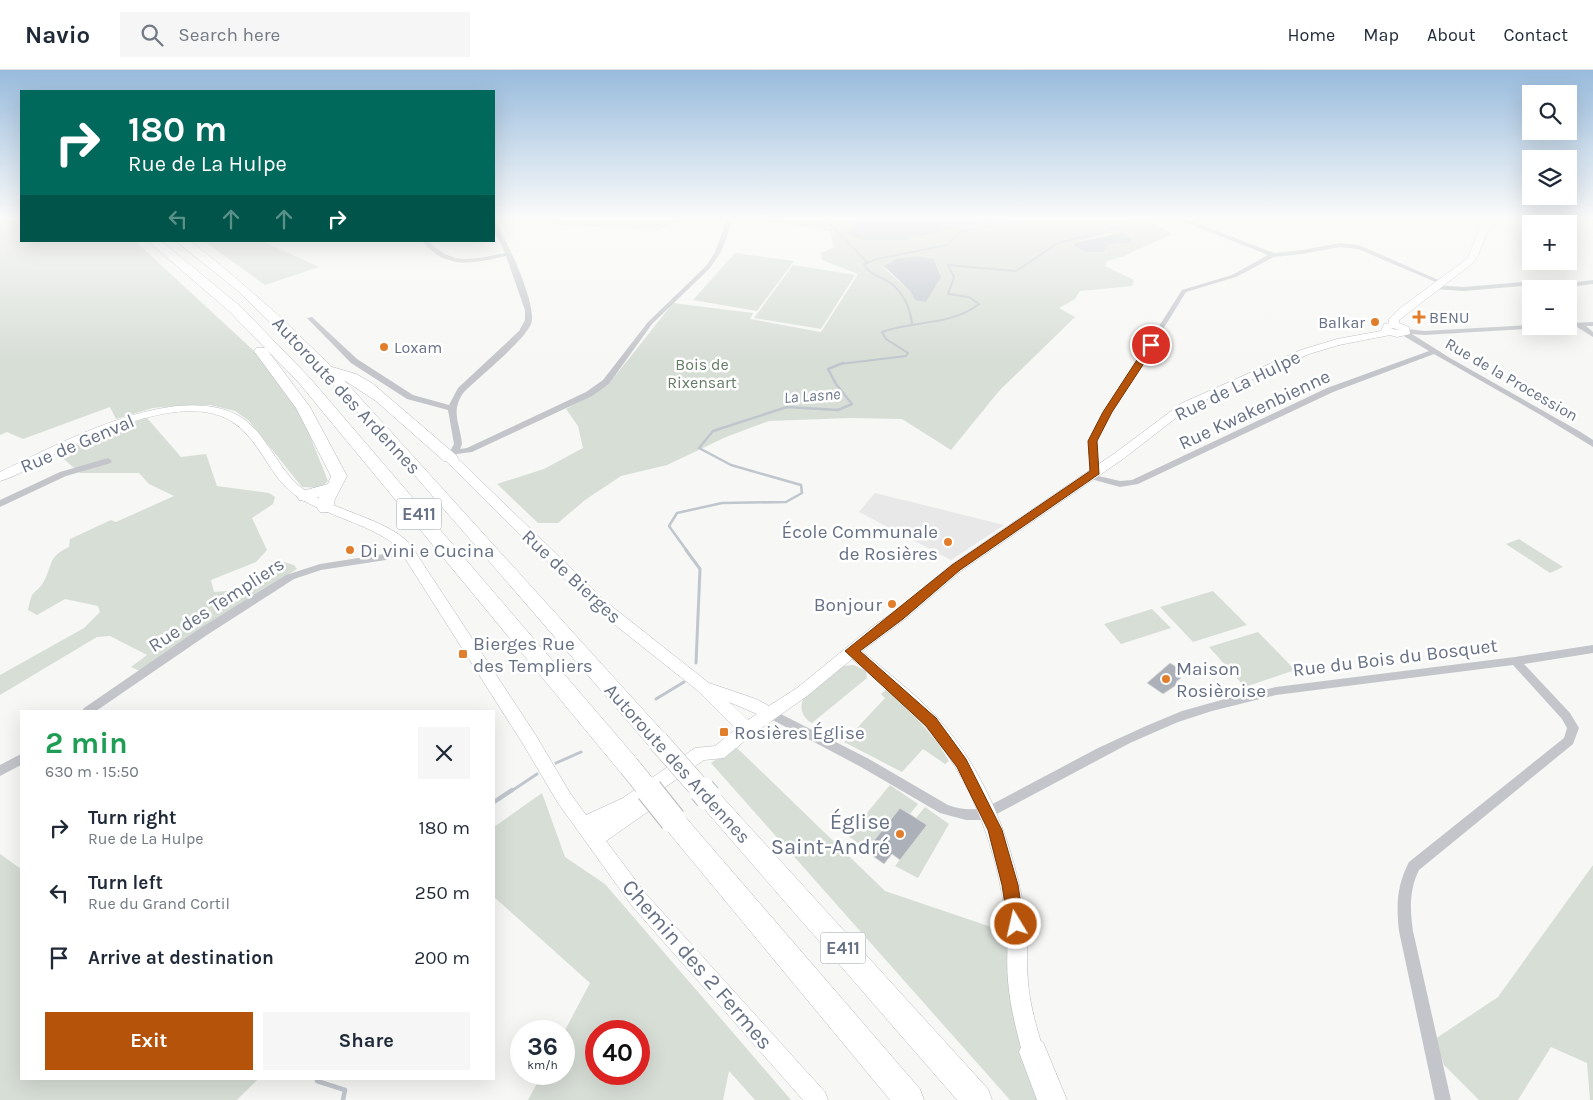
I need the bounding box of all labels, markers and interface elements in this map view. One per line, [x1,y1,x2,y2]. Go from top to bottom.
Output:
search box [120,12,470,57]
text: Navio [25,21,90,49]
icon: search [138,21,166,49]
text: Search here [178,24,280,46]
text: Home [1287,24,1335,46]
text: Map [1363,24,1399,46]
text: About [1427,24,1476,46]
text: Contact [1504,24,1568,46]
map controls [1522,85,1577,335]
button: search [1522,85,1577,140]
text: 180 m [128,109,227,150]
icon: right [45,110,110,175]
button: layers [1522,150,1577,205]
text: Rue de La Hulpe [128,151,287,177]
icon: left [164,205,192,233]
icon: ahead [217,205,245,233]
icon: ahead [270,205,298,233]
icon: right [323,205,351,233]
button: + [1522,215,1577,270]
button: − [1522,280,1577,335]
place label: BENU [1429,308,1469,327]
marker: BENU [1413,311,1425,323]
street label: Autoroute des Ardennes [268,312,425,479]
place label: Balkar [1318,313,1365,332]
marker: Balkar [1369,316,1381,328]
pin [1130,324,1172,366]
icon: arrive [1137,331,1165,359]
street label: Rue de la Procession [1442,334,1581,425]
place label: Loxam [394,338,442,357]
marker: Loxam [378,341,390,353]
street label: Rue de La Hulpe [1171,346,1304,426]
park label: Bois de Rixensart [667,355,737,392]
street label: Rue Kwakenbienne [1175,365,1334,455]
water label: La Lasne [783,384,842,407]
street label: Rue de Genval [17,410,138,478]
road number: E411 [396,498,442,529]
place label: École Communale de Rosières [781,520,938,565]
street label: Rue de Bierges [517,525,625,628]
marker: École Communale de Rosières [942,536,954,548]
place label: Di vini e Cucina [360,540,494,562]
marker: Di vini e Cucina [344,544,356,556]
street label: Rue des Templiers [145,553,288,657]
place label: Bonjour [814,594,882,616]
marker: Bonjour [886,598,898,610]
place label: Bierges Rue des Templiers [473,633,593,677]
street label: Rue du Bois du Bosquet [1292,635,1499,681]
marker: Bierges Rue des Templiers [457,648,469,660]
place label: Maison Rosièroise [1176,658,1266,702]
marker: Maison Rosièroise [1160,673,1172,685]
street label: Autoroute des Ardennes [600,679,755,848]
place label: Rosières Église [734,721,865,744]
text: 2 min [45,725,128,761]
marker: Rosières Église [718,726,730,738]
button: close [418,727,470,779]
text: 630 m · 15:50 [45,762,139,781]
text: Turn right [88,807,177,829]
place label: Église Saint-André [771,808,890,860]
icon: right [45,814,73,842]
text: 180 m [418,817,470,839]
marker: Église Saint-André [894,828,906,840]
text: Rue de La Hulpe [88,829,204,848]
text: Turn left [88,872,163,894]
street label: Chemin des 2 Fermes [616,874,778,1055]
icon: left [45,879,73,907]
text: 250 m [415,882,470,904]
text: Rue du Grand Cortil [88,894,230,913]
position arrow [989,897,1041,949]
road number: E411 [820,932,866,964]
icon: arrive [45,944,73,972]
text: Arrive at destination [88,947,274,969]
text: 200 m [414,947,470,969]
button: Exit [45,1012,253,1070]
button: Share [263,1012,470,1070]
speed limit sign: 40 [585,1020,650,1085]
text: 36 [527,1032,558,1061]
text: km/h [527,1058,558,1072]

